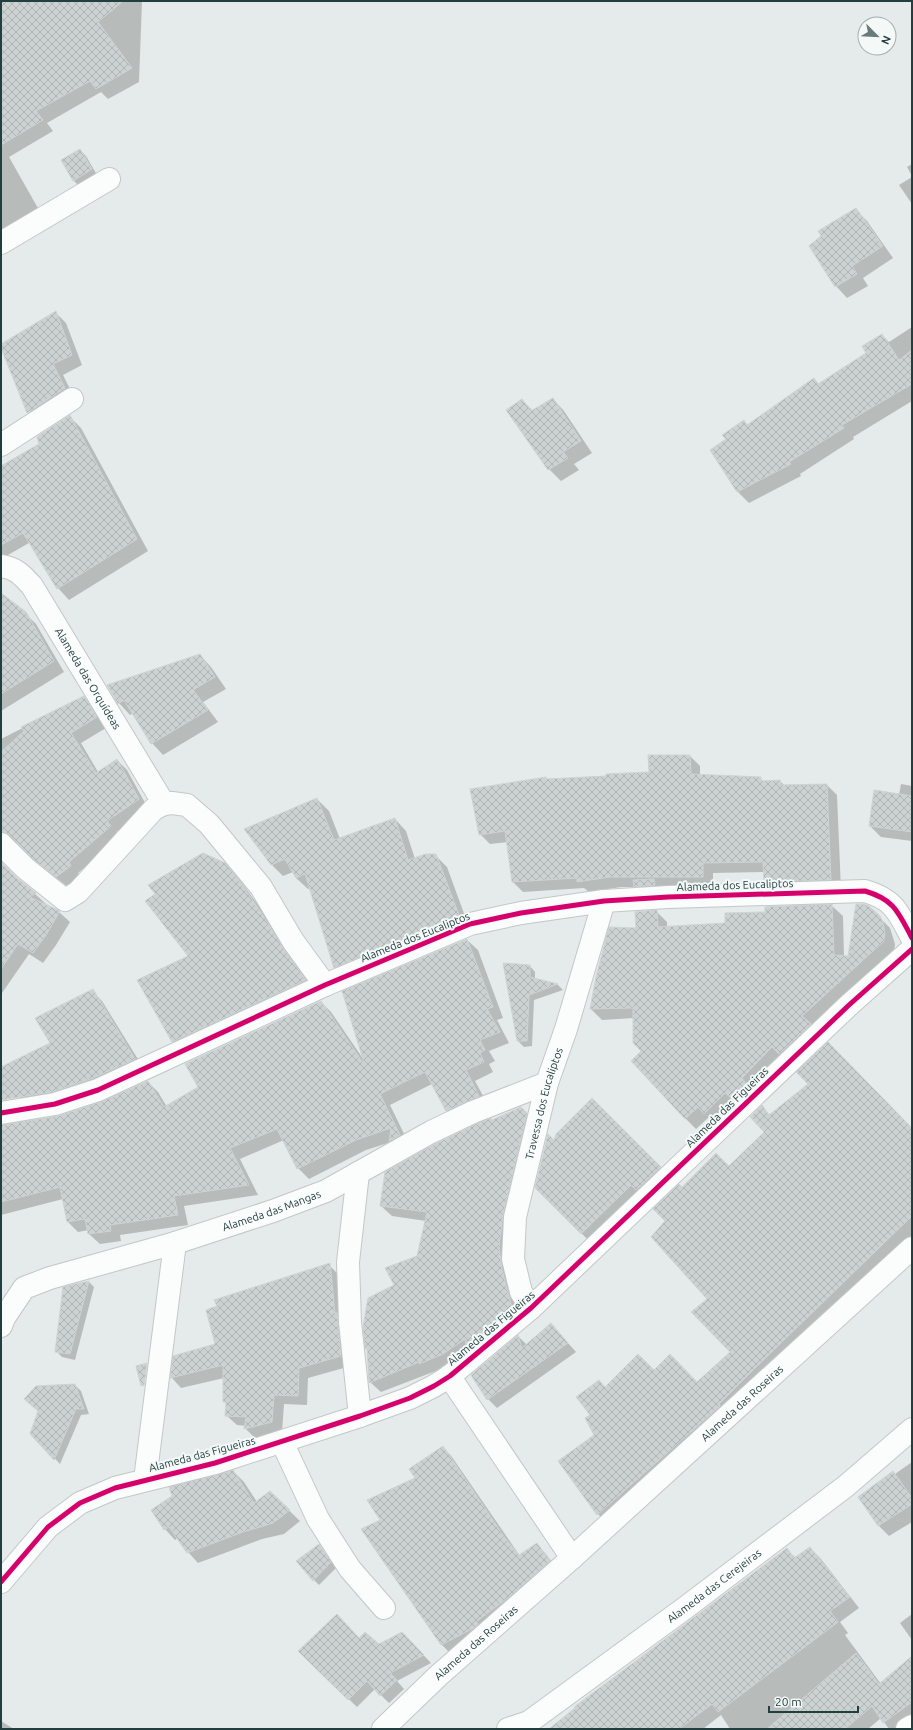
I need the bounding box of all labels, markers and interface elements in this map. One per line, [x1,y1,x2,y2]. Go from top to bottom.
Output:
north arrow [857,16,897,56]
text: N [879,34,893,46]
street label: Alameda das Orquídeas [53,626,123,732]
street label: Alameda dos Eucaliptos [676,877,794,893]
street label: Alameda dos Eucaliptos [359,910,472,964]
street label: Travessa dos Eucaliptos [523,1046,565,1161]
street label: Alameda das Figueiras [683,1064,771,1149]
street label: Alameda das Mangas [221,1188,323,1233]
street label: Alameda das Figueiras [445,1288,537,1368]
street label: Alameda das Roseiras [699,1362,786,1443]
street label: Alameda das Figueiras [147,1434,257,1474]
street label: Alameda das Cerejeiras [665,1546,764,1625]
street label: Alameda das Roseiras [432,1603,520,1682]
scale bar [769,1688,858,1714]
text: 20 m [775,1695,802,1708]

